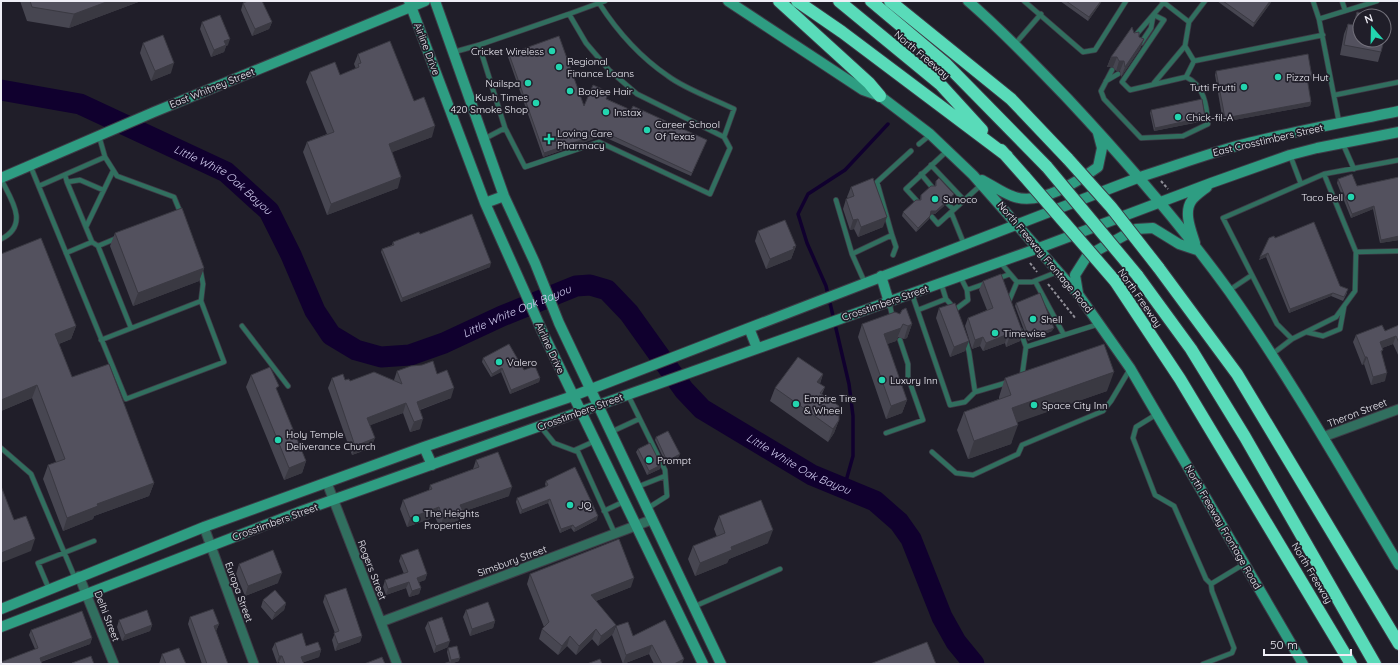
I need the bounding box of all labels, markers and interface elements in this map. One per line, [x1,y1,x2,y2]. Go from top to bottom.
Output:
north arrow [1352,8,1392,48]
text: N [1362,11,1375,27]
street label: Airline Drive [411,21,443,77]
street label: North Freeway [891,28,953,82]
place label: Cricket Wireless [471,45,544,58]
marker: Cricket Wireless [547,46,557,56]
place label: Regional Finance Loans [567,55,634,80]
marker: Regional Finance Loans [554,62,564,72]
street label: East Whitney Street [168,65,257,111]
place label: Pizza Hut [1286,71,1329,84]
marker: Pizza Hut [1273,72,1283,82]
place label: Nailspa [485,77,520,90]
marker: Nailspa [523,78,533,88]
place label: Tutti Frutti [1190,81,1236,94]
marker: Tutti Frutti [1239,82,1249,92]
place label: Boojee Hair [578,85,633,98]
marker: Boojee Hair [565,86,575,96]
place label: Kush Times 420 Smoke Shop [451,91,528,116]
marker: Kush Times 420 Smoke Shop [531,98,541,108]
place label: Instax [614,106,641,119]
marker: Instax [601,107,611,117]
place label: Chick-fil-A [1186,111,1234,124]
marker: Chick-fil-A [1173,112,1183,122]
place label: Career School Of Texas [655,118,720,143]
street label: East Crosstimbers Street [1211,121,1325,159]
marker: Career School Of Texas [642,125,652,135]
place label: Loving Care Pharmacy [557,127,613,152]
marker: Loving Care Pharmacy [544,134,554,144]
water label: Little White Oak Bayou [172,142,276,218]
place label: Taco Bell [1301,191,1343,204]
marker: Taco Bell [1346,192,1356,202]
place label: Sunoco [943,193,977,206]
marker: Sunoco [930,194,940,204]
street label: North Freeway Frontage Road [995,199,1095,315]
street label: North Freeway [1115,266,1165,330]
water label: Little White Oak Bayou [460,282,574,340]
street label: Crosstimbers Street [840,282,930,324]
place label: Shell [1041,313,1063,326]
marker: Shell [1028,314,1038,324]
street label: Airline Drive [532,320,568,376]
place label: Timewise [1003,327,1046,340]
marker: Timewise [990,328,1000,338]
place label: Valero [507,356,537,369]
marker: Valero [494,357,504,367]
place label: Luxury Inn [890,374,938,387]
marker: Luxury Inn [877,375,887,385]
street label: Crosstimbers Street [535,390,625,434]
place label: Empire Tire & Wheel [804,392,857,417]
street label: Theron Street [1325,395,1389,430]
marker: Empire Tire & Wheel [791,399,801,409]
place label: Space City Inn [1042,399,1108,412]
marker: Space City Inn [1029,400,1039,410]
place label: Holy Temple Deliverance Church [286,428,376,453]
water label: Little White Oak Bayou [744,430,853,497]
marker: Holy Temple Deliverance Church [273,435,283,445]
place label: Prompt [657,454,692,467]
marker: Prompt [644,455,654,465]
street label: North Freeway Frontage Road [1182,463,1264,591]
place label: JQ [578,499,592,512]
street label: Crosstimbers Street [230,500,320,544]
marker: JQ [565,500,575,510]
place label: The Heights Properties [424,507,480,532]
marker: The Heights Properties [411,514,421,524]
street label: Rogers Street [355,538,390,602]
street label: North Freeway [1289,540,1335,606]
street label: Simsbury Street [476,542,549,580]
street label: Europa Street [222,560,256,624]
street label: Delhi Street [91,589,123,644]
scale bar [1264,631,1351,657]
text: 50 m [1270,637,1298,652]

